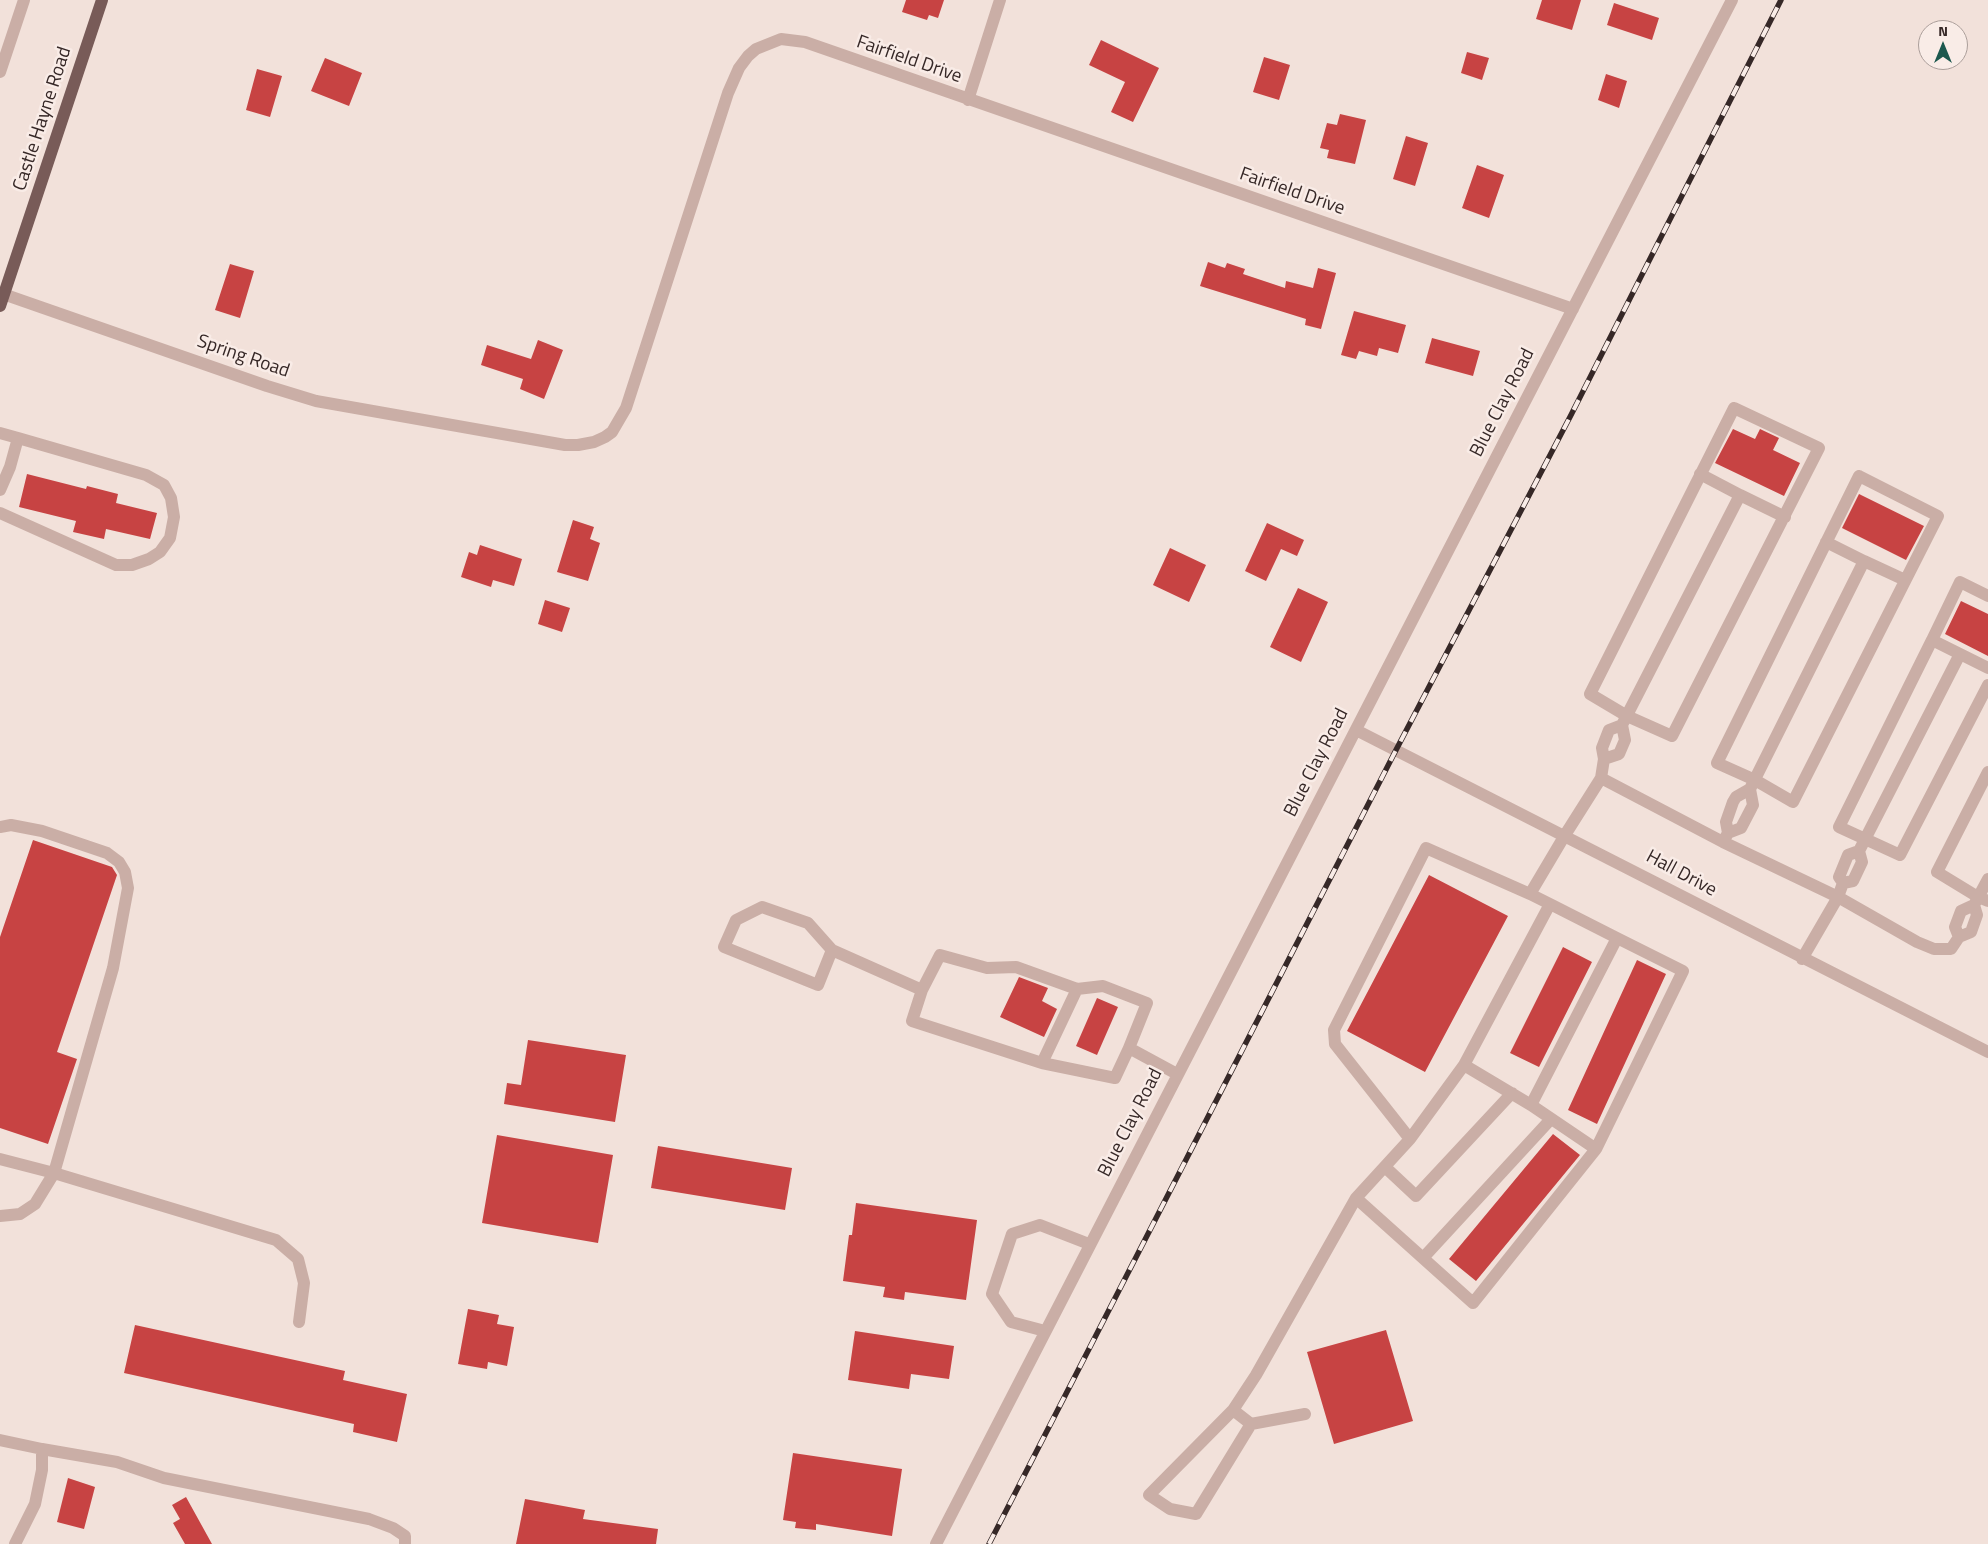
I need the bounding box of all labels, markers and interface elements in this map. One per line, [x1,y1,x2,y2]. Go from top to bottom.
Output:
north arrow [1918,20,1968,70]
text: N [1938,20,1948,41]
street label: Fairfield Drive [853,31,965,89]
street label: Castle Hayne Road [9,44,77,194]
street label: Fairfield Drive [1236,163,1348,221]
street label: Spring Road [194,331,292,383]
street label: Blue Clay Road [1466,345,1540,461]
street label: Blue Clay Road [1280,705,1354,821]
street label: Hall Drive [1642,846,1720,902]
street label: Blue Clay Road [1094,1065,1168,1181]

